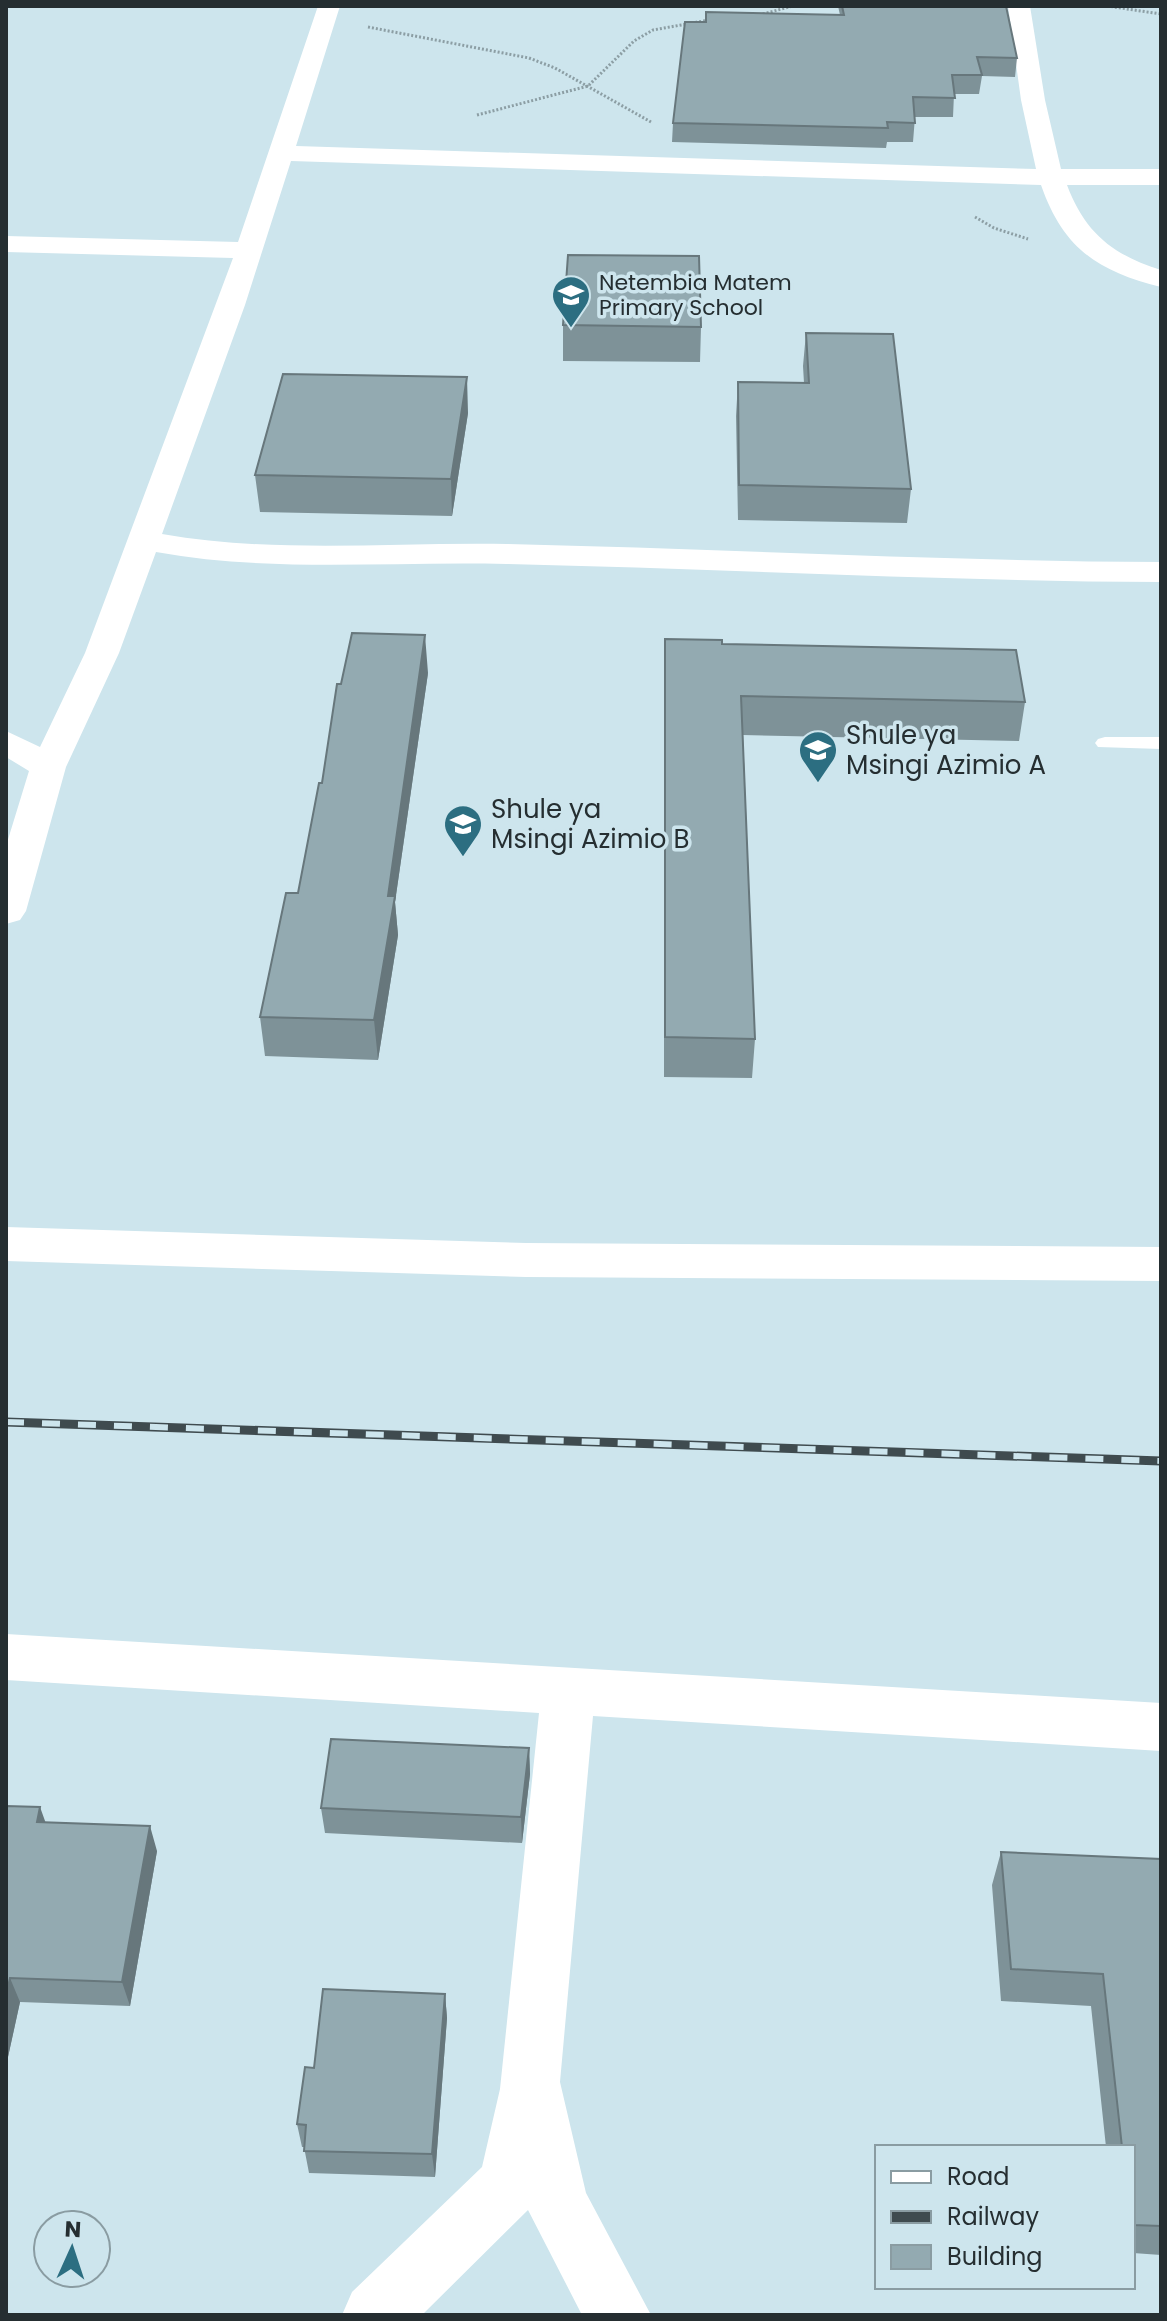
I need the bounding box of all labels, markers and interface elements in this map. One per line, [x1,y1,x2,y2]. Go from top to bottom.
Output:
place label: Netembia Matem Primary School [599,267,792,323]
school or university icon: Netembia Matem Primary School [550,274,592,329]
place label: Shule ya Msingi Azimio A [846,717,1046,783]
school or university icon: Shule ya Msingi Azimio A [797,729,839,784]
place label: Shule ya Msingi Azimio B [491,791,689,857]
school or university icon: Shule ya Msingi Azimio B [442,803,484,858]
legend [875,2145,1135,2289]
text: Road [947,2160,1009,2193]
text: Railway [947,2200,1040,2233]
north arrow [32,2209,112,2289]
text: N [64,2214,82,2245]
text: Building [947,2240,1043,2273]

